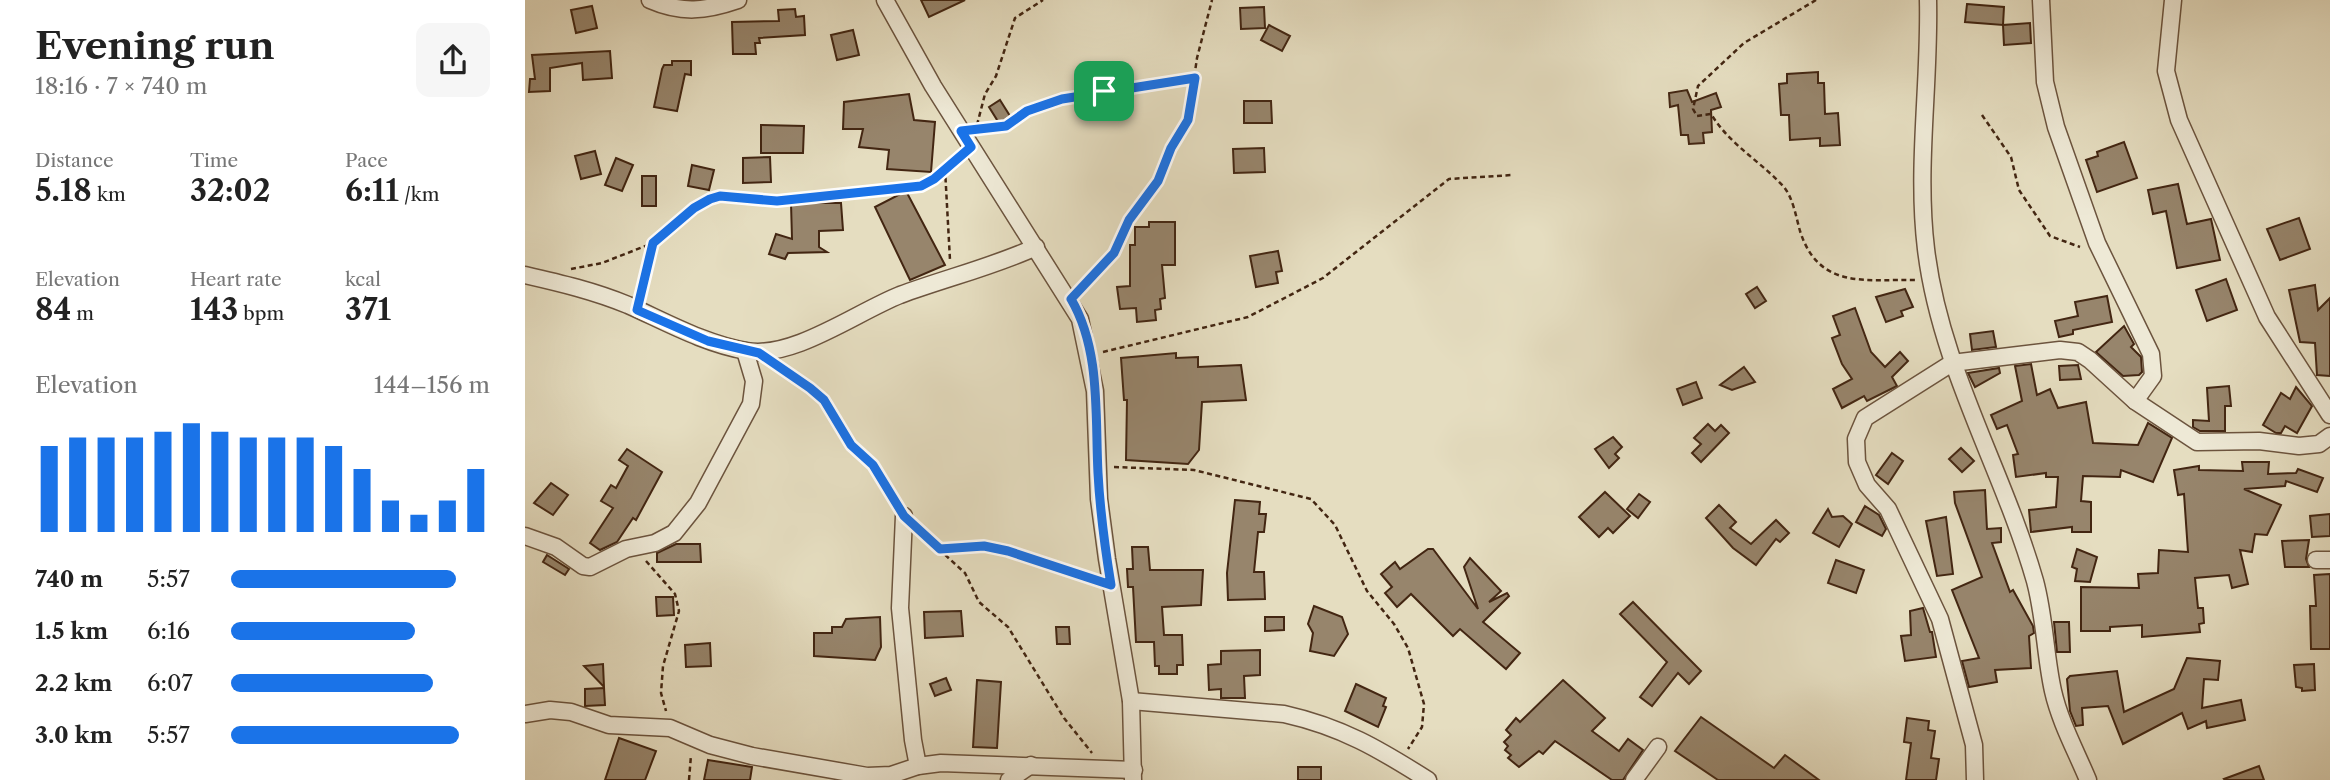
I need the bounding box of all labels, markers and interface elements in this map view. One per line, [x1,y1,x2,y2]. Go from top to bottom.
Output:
text: Evening run [35,22,275,69]
button: share [416,23,490,97]
pin [1074,61,1134,121]
text: 18:16 · 7 × 740 m [35,72,207,100]
icon: arrive [1085,72,1123,110]
text: Distance [35,149,114,172]
text: Time [190,149,238,172]
text: Pace [345,149,388,172]
text: 5.18 [35,172,92,209]
text: 32:02 [190,172,270,209]
text: 6:11 [345,172,399,209]
text: km [92,183,126,206]
text: /km [399,183,439,206]
text: Elevation [35,268,120,291]
text: Heart rate [190,268,282,291]
text: kcal [345,268,381,291]
text: 84 [35,291,71,328]
text: 143 [190,291,238,328]
text: 371 [345,291,391,328]
text: m [71,302,94,325]
text: bpm [238,302,284,325]
text: Elevation [35,371,138,399]
text: 144–156 m [374,371,490,399]
text: 740 m [35,565,103,593]
text: 5:57 [147,565,190,593]
text: 1.5 km [35,617,108,645]
text: 6:16 [147,617,190,645]
text: 2.2 km [35,669,112,697]
text: 6:07 [147,669,193,697]
text: 3.0 km [35,721,113,749]
text: 5:57 [147,721,190,749]

